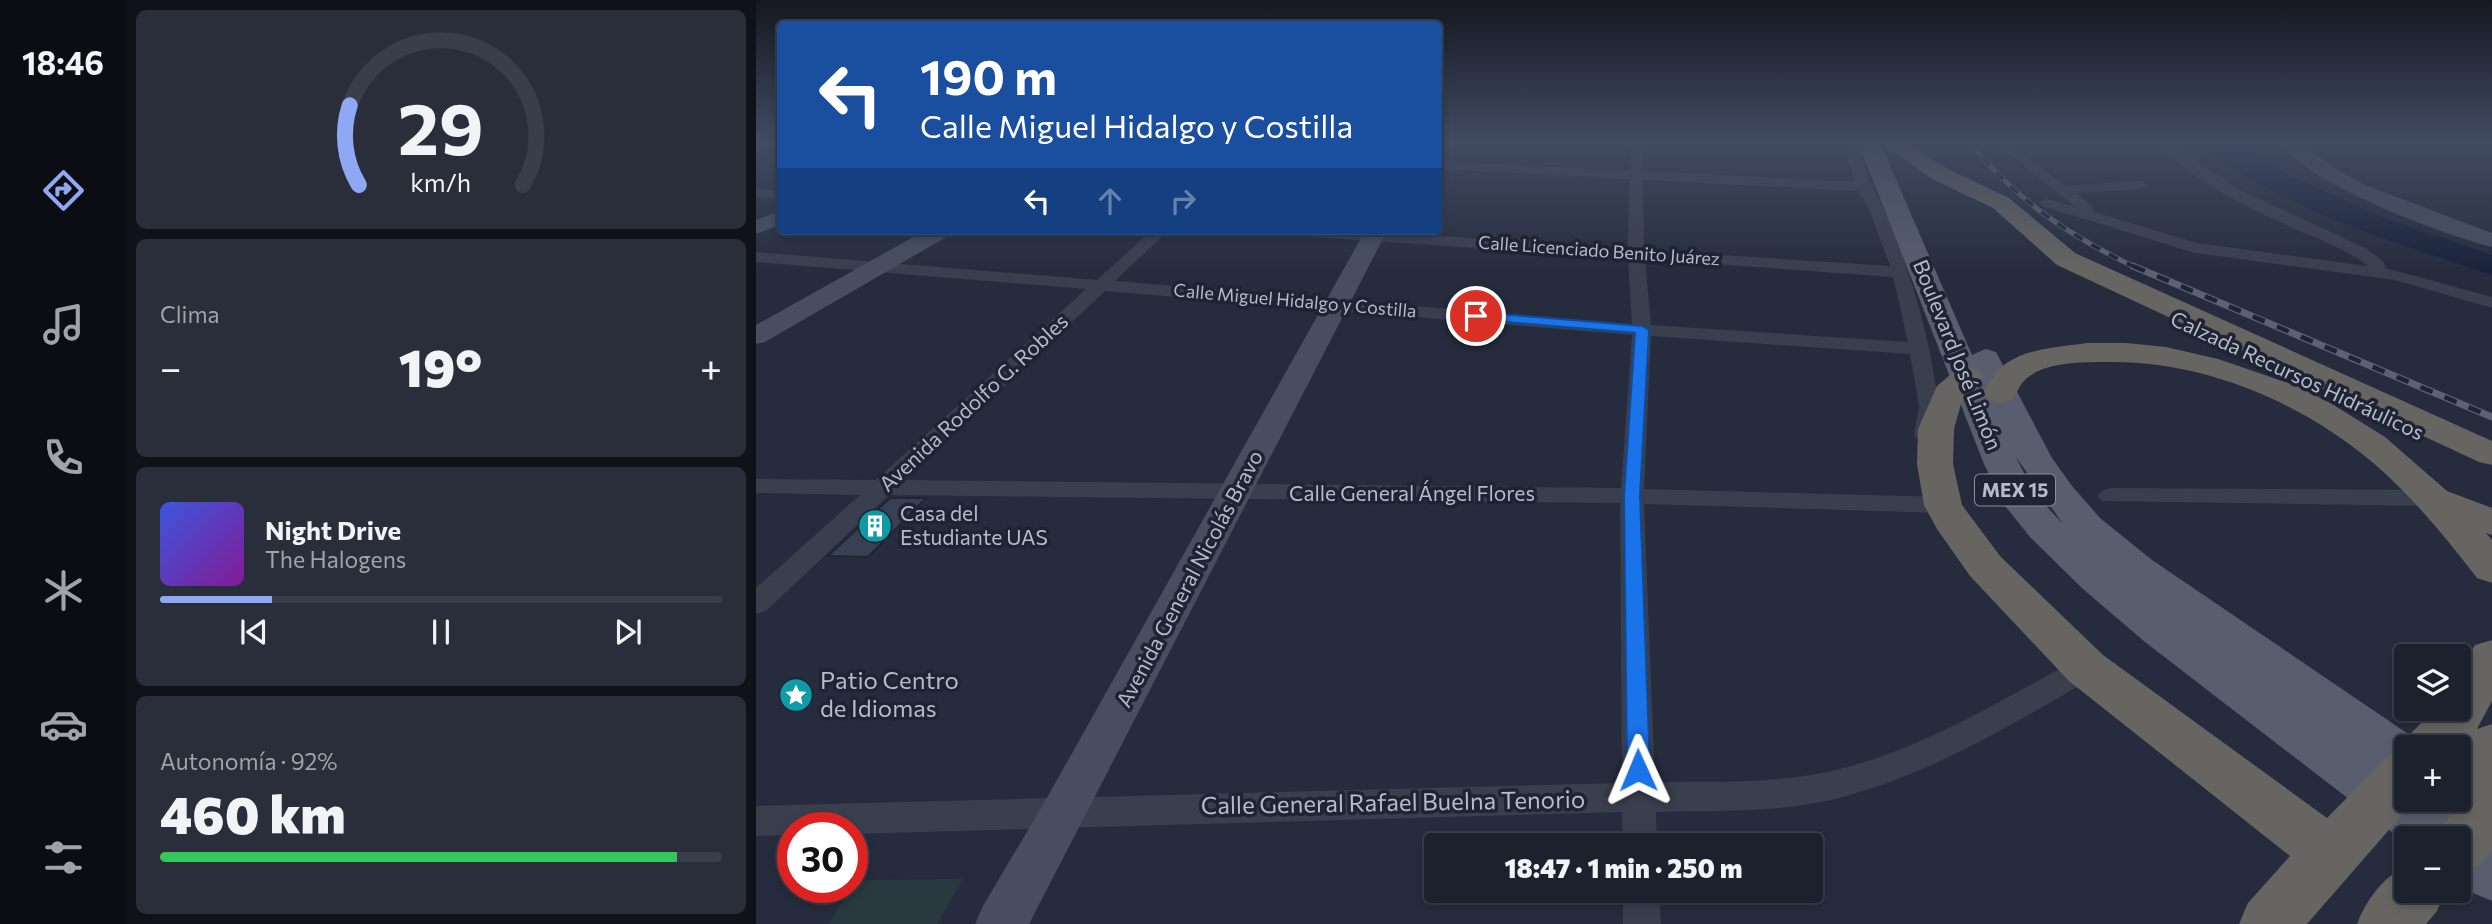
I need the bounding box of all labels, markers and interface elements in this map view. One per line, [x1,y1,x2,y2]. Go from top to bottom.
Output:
text: 18:46 [22,42,104,82]
text: 190 m [920,45,1057,105]
icon: left [805,49,896,140]
text: 29 [398,82,484,171]
text: Calle Miguel Hidalgo y Costilla [920,105,1353,145]
icon: directions [39,166,88,215]
text: km/h [411,167,471,197]
icon: left [1018,182,1056,220]
icon: ahead [1091,182,1129,220]
icon: right [1164,182,1202,220]
street label: Calle Licenciado Benito Juárez [1477,231,1721,269]
street label: Boulevard José Limón [1909,256,2008,453]
street label: Calle Miguel Hidalgo y Costilla [1173,278,1417,322]
pin [1446,286,1506,346]
icon: arrive [1457,297,1495,335]
icon: music [39,300,88,349]
text: Clima [160,300,220,328]
street label: Calzada Recursos Hidráulicos [2167,305,2428,444]
street label: Avenida Rodolfo G. Robles [874,308,1072,496]
text: 19° [399,334,482,398]
text: − [160,343,182,390]
text: + [700,343,722,390]
icon: phone [39,433,88,482]
street label: Avenida General Nicolás Bravo [1110,446,1267,711]
road number: MEX 15 [1975,475,2055,505]
street label: Calle General Ángel Flores [1289,480,1535,505]
place label: Casa del Estudiante UAS [900,500,1048,549]
building icon: Casa del Estudiante UAS [856,507,894,545]
text: Night Drive [265,514,401,545]
text: The Halogens [265,545,406,573]
icon: climate [39,566,88,615]
icon: previous [235,613,273,651]
icon: pause [422,613,460,651]
icon: next [609,613,647,651]
map controls [2394,644,2471,903]
button: layers [2394,644,2471,721]
place label: Patio Centro de Idiomas [820,665,959,722]
place icon: Patio Centro de Idiomas [777,676,815,714]
icon: car [39,700,88,749]
position arrow [1601,733,1675,807]
button: + [2394,735,2471,812]
text: Autonomía · 92% [160,747,338,775]
text: 460 km [160,781,346,845]
street label: Calle General Rafael Buelna Tenorio [1201,784,1585,819]
speed limit sign: 30 [777,812,868,903]
button: − [2394,826,2471,903]
icon: filters [39,833,88,882]
text: 18:47 · 1 min · 250 m [1504,852,1743,883]

